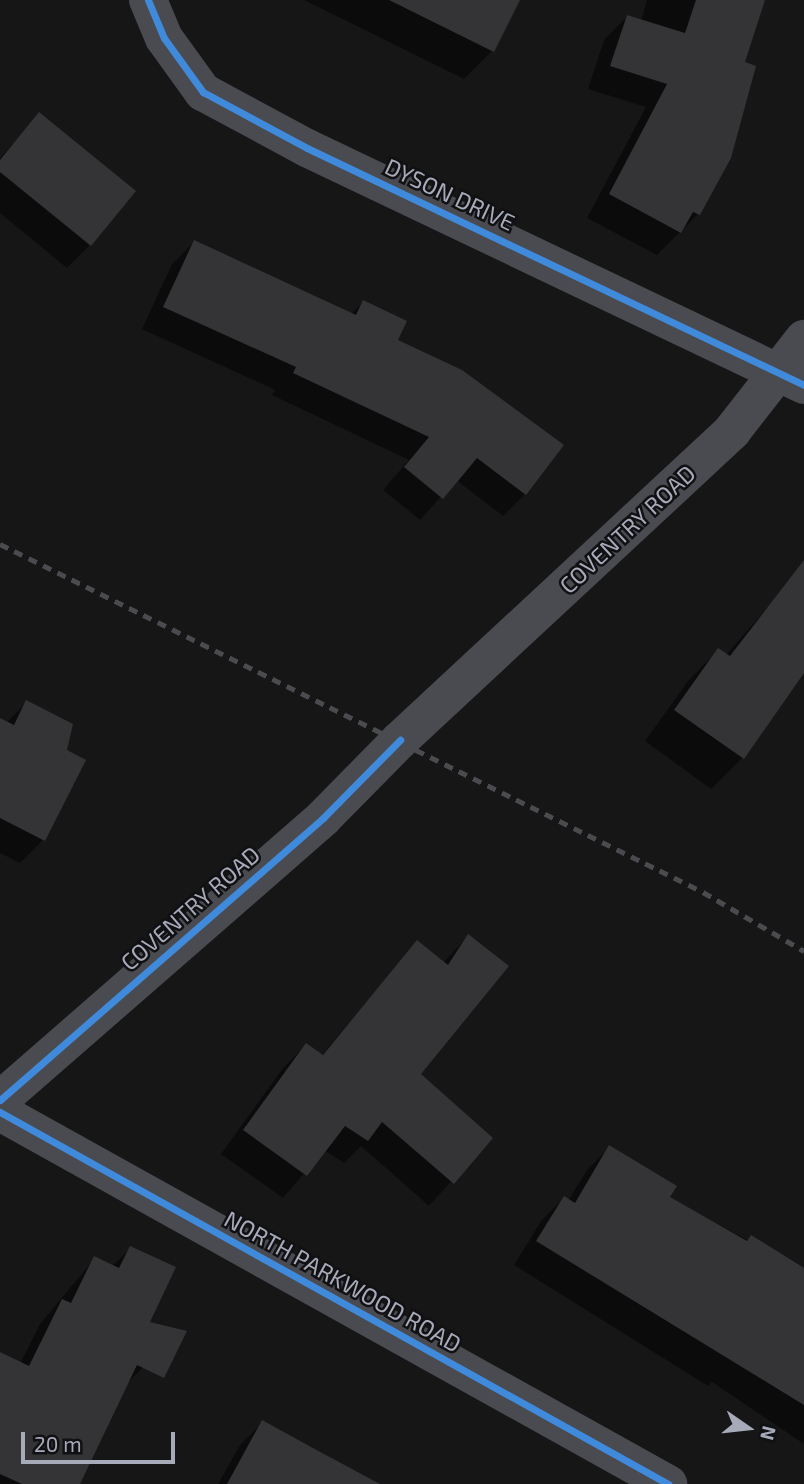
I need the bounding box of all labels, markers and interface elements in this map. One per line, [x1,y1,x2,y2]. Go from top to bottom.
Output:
street label: DYSON DRIVE [381,152,519,236]
street label: COVENTRY ROAD [553,459,701,599]
street label: COVENTRY ROAD [115,840,265,976]
street label: NORTH PARKWOOD ROAD [220,1204,466,1358]
north arrow [713,1393,783,1463]
scale bar [24,1418,178,1462]
text: N [756,1424,782,1443]
text: 20 m [34,1431,82,1456]

